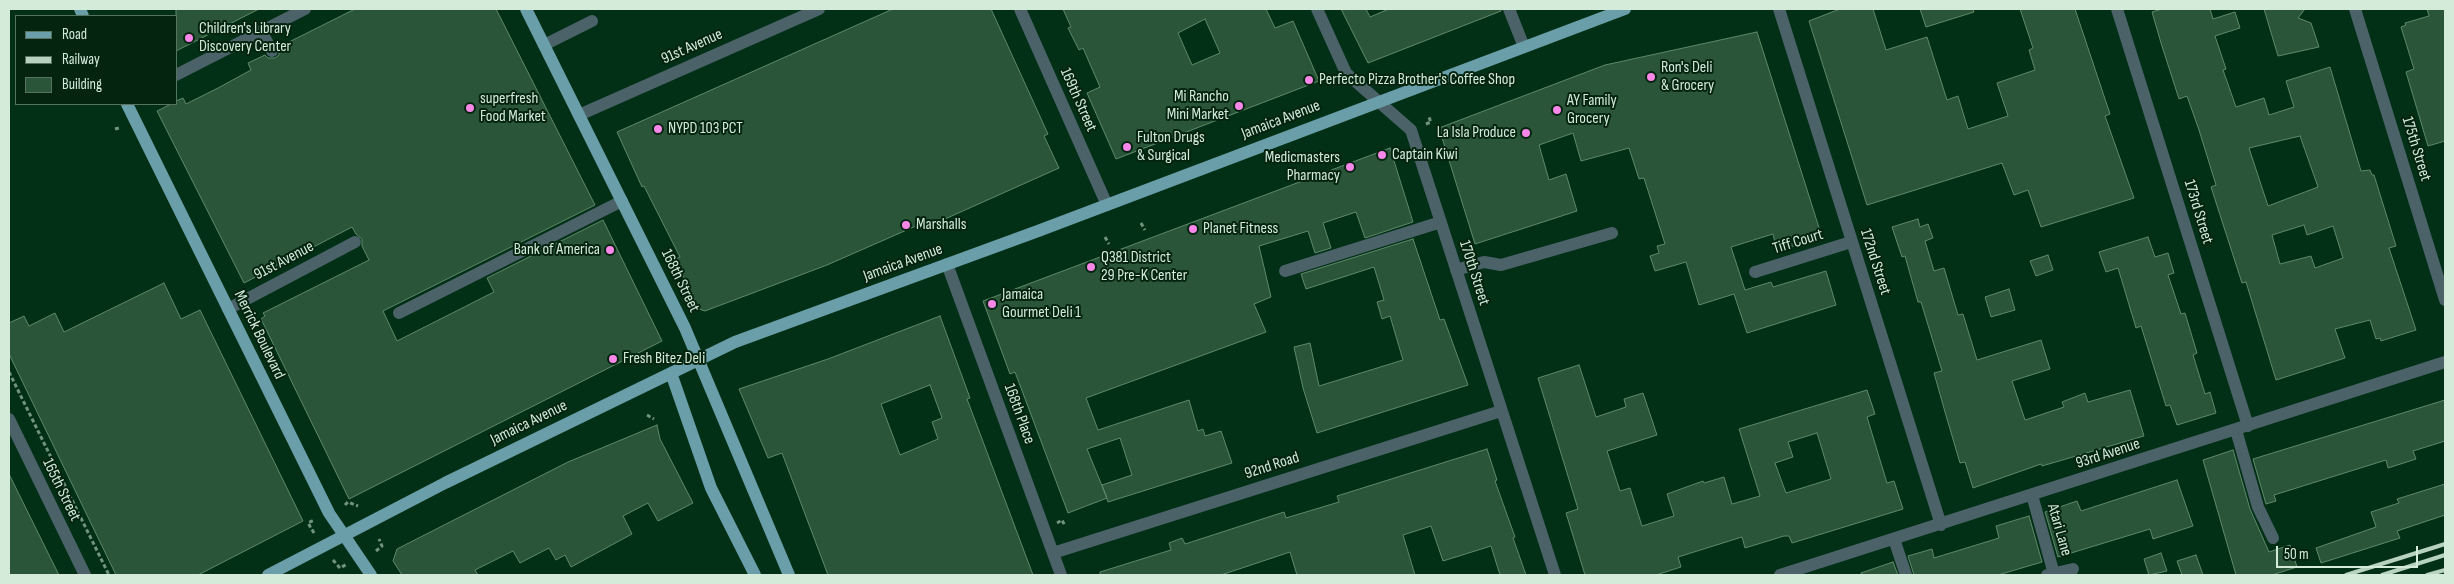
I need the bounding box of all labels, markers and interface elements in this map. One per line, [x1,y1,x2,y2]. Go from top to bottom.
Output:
legend [15,15,178,105]
place label: Children's Library Discovery Center [199,19,291,57]
text: Road [62,25,87,44]
street label: 91st Avenue [658,25,726,69]
marker: Children's Library Discovery Center [183,32,195,44]
text: Railway [62,50,100,69]
place label: Ron's Deli & Grocery [1661,58,1714,96]
street label: 169th Street [1055,65,1101,135]
place label: Perfecto Pizza Brother's Coffee Shop [1319,70,1515,90]
marker: Ron's Deli & Grocery [1645,71,1657,83]
marker: Perfecto Pizza Brother's Coffee Shop [1303,74,1315,86]
text: Building [62,75,102,94]
place label: Mi Rancho Mini Market [1167,87,1229,125]
place label: superfresh Food Market [480,89,546,127]
place label: AY Family Grocery [1567,91,1617,129]
street label: Jamaica Avenue [1239,96,1323,144]
marker: Mi Rancho Mini Market [1233,100,1245,112]
marker: superfresh Food Market [464,102,476,114]
marker: AY Family Grocery [1551,104,1563,116]
street label: 175th Street [2397,114,2435,184]
place label: NYPD 103 PCT [668,119,743,139]
marker: NYPD 103 PCT [652,123,664,135]
place label: La Isla Produce [1437,123,1516,143]
marker: La Isla Produce [1520,127,1532,139]
place label: Fulton Drugs & Surgical [1137,128,1205,166]
marker: Fulton Drugs & Surgical [1121,141,1133,153]
place label: Captain Kiwi [1392,145,1458,165]
place label: Medicmasters Pharmacy [1265,148,1340,186]
marker: Captain Kiwi [1376,149,1388,161]
marker: Medicmasters Pharmacy [1344,161,1356,173]
street label: 173rd Street [2179,178,2217,246]
place label: Marshalls [916,215,966,235]
marker: Marshalls [900,219,912,231]
place label: Planet Fitness [1203,219,1278,239]
marker: Planet Fitness [1187,223,1199,235]
street label: Tiff Court [1770,225,1826,259]
street label: 172nd Street [1855,227,1895,297]
street label: 91st Avenue [251,237,317,285]
street label: 170th Street [1455,238,1493,308]
place label: Bank of America [514,240,600,260]
street label: Jamaica Avenue [861,240,945,286]
marker: Bank of America [604,244,616,256]
street label: 168th Street [657,246,703,316]
place label: Q381 District 29 Pre-K Center [1101,248,1187,286]
marker: Q381 District 29 Pre-K Center [1085,261,1097,273]
place label: Jamaica Gourmet Deli 1 [1002,285,1081,323]
street label: Merrick Boulevard [229,288,289,382]
marker: Jamaica Gourmet Deli 1 [986,298,998,310]
place label: Fresh Bitez Deli [623,349,705,369]
marker: Fresh Bitez Deli [607,353,619,365]
street label: 168th Place [999,381,1039,447]
street label: Jamaica Avenue [488,396,570,450]
street label: 93rd Avenue [2073,435,2143,473]
street label: 92nd Road [1242,448,1302,484]
street label: 165th Street [38,456,84,524]
street label: Atari Lane [2042,502,2076,558]
scale bar [2279,536,2422,568]
text: 50 m [2284,545,2309,564]

